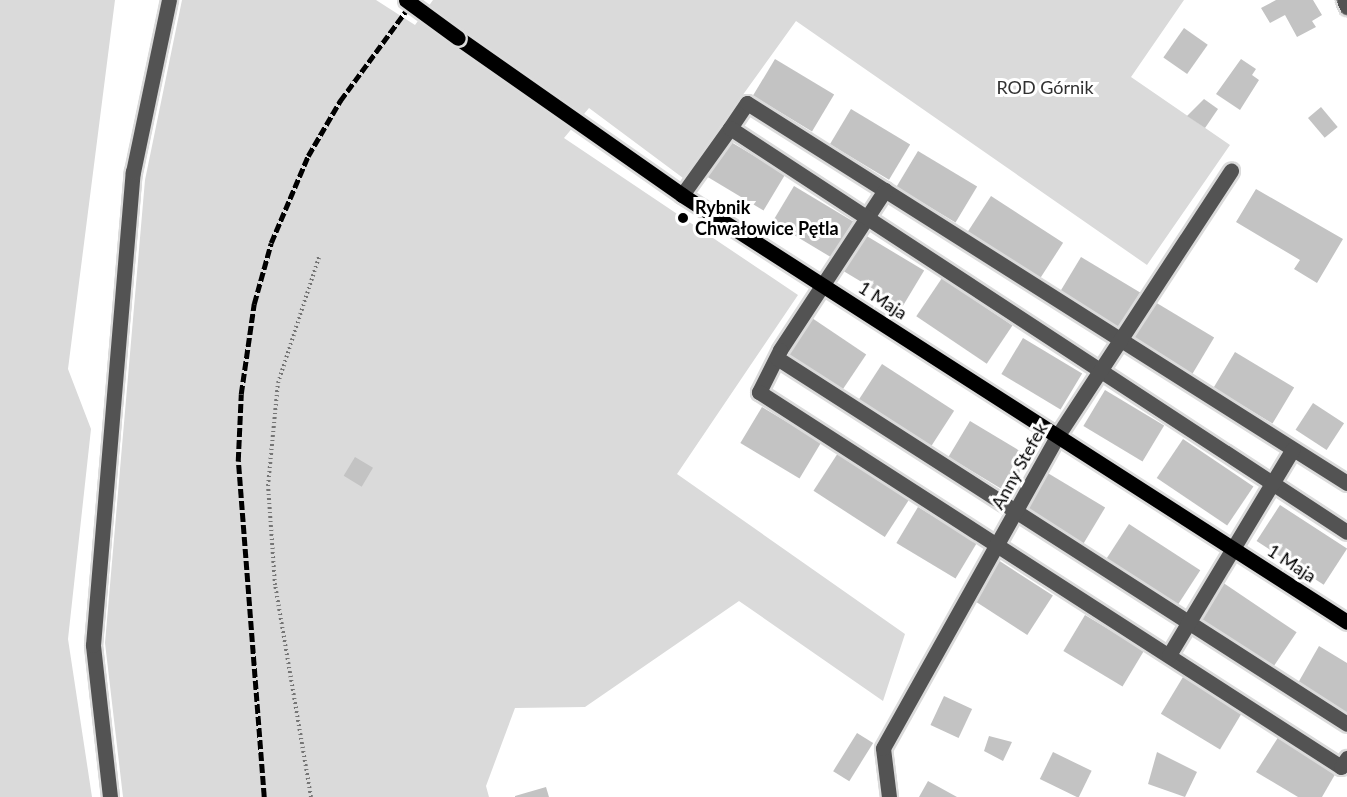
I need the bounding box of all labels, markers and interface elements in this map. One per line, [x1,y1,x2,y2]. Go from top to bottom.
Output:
park label: ROD Górnik [996,76,1094,98]
place label: Rybnik Chwałowice Pętla [695,197,839,240]
marker: Rybnik Chwałowice Pętla [676,211,690,225]
street label: 1 Maja [855,276,911,324]
street label: Anny Stefek [986,419,1052,513]
street label: 1 Maja [1264,539,1320,587]

